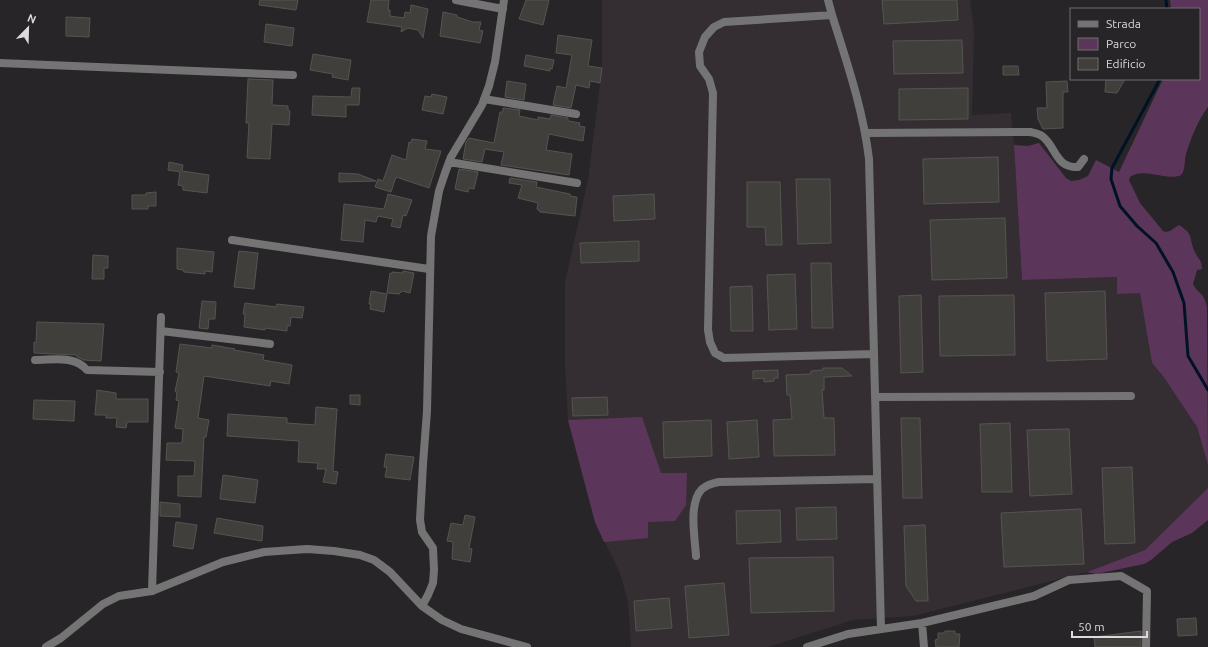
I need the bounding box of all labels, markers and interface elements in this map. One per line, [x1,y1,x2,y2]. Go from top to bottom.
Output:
north arrow [8,8,48,48]
legend [1070,8,1200,80]
text: N [26,12,38,26]
text: Strada [1106,17,1141,30]
text: Parco [1106,37,1136,50]
text: Edificio [1106,57,1146,70]
scale bar [1072,613,1147,639]
text: 50 m [1078,620,1105,633]

